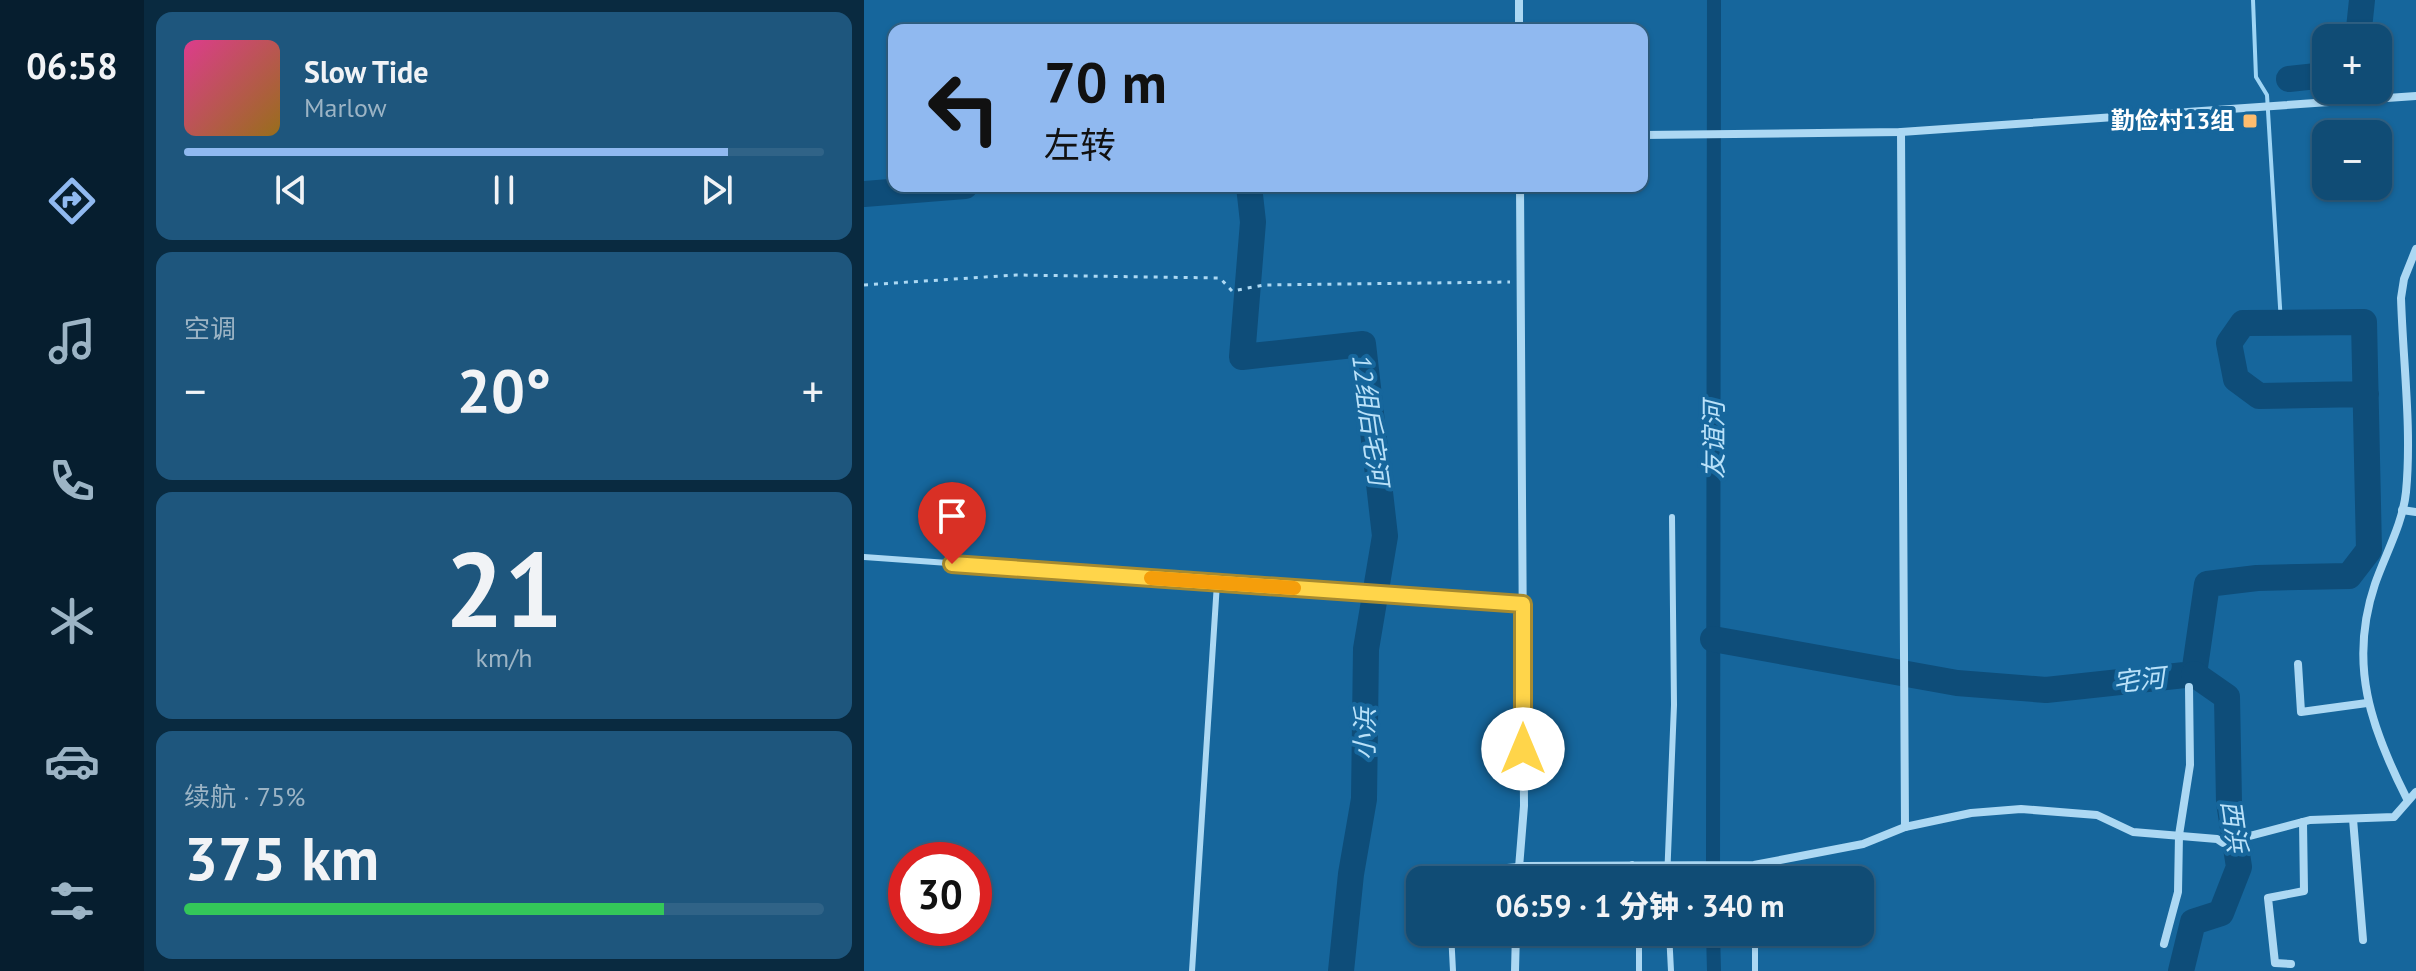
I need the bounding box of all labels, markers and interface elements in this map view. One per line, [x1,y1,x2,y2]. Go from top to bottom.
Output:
map controls [2312,24,2392,200]
button: + [2312,24,2392,104]
text: 06:58 [26,42,118,89]
text: 70 m [1044,46,1167,118]
text: Slow Tide [304,52,429,91]
icon: left [912,56,1016,160]
text: Marlow [304,91,387,124]
place label: 勤俭村13组 [2111,105,2234,136]
marker: 勤俭村13组 [2241,112,2259,130]
button: − [2312,120,2392,200]
text: 左转 [1044,121,1116,168]
icon: previous [269,168,313,212]
icon: pause [482,168,526,212]
icon: next [695,168,739,212]
icon: directions [44,173,100,229]
text: 空调 [184,312,236,345]
icon: music [44,313,100,369]
text: 20° [457,351,551,429]
water label: 12组后宅河 [1345,353,1397,492]
text: − [184,362,206,419]
text: + [802,362,824,419]
water label: 友谊河 [1697,396,1730,479]
icon: phone [44,453,100,509]
pin [918,482,986,564]
icon: arrive [930,494,974,538]
text: 21 [445,521,563,656]
icon: climate [44,593,100,649]
text: km/h [476,641,533,674]
water label: 宅河 [2111,660,2171,699]
water label: 小浜 [1348,706,1381,760]
position arrow [1481,707,1565,791]
icon: car [44,733,100,789]
text: 续航 · 75% [184,780,305,813]
water label: 西浜 [2215,798,2255,856]
text: 375 km [184,819,379,897]
speed limit sign: 30 [888,842,992,946]
icon: filters [44,873,100,929]
text: 06:59 · 1 分钟 · 340 m [1495,886,1785,925]

